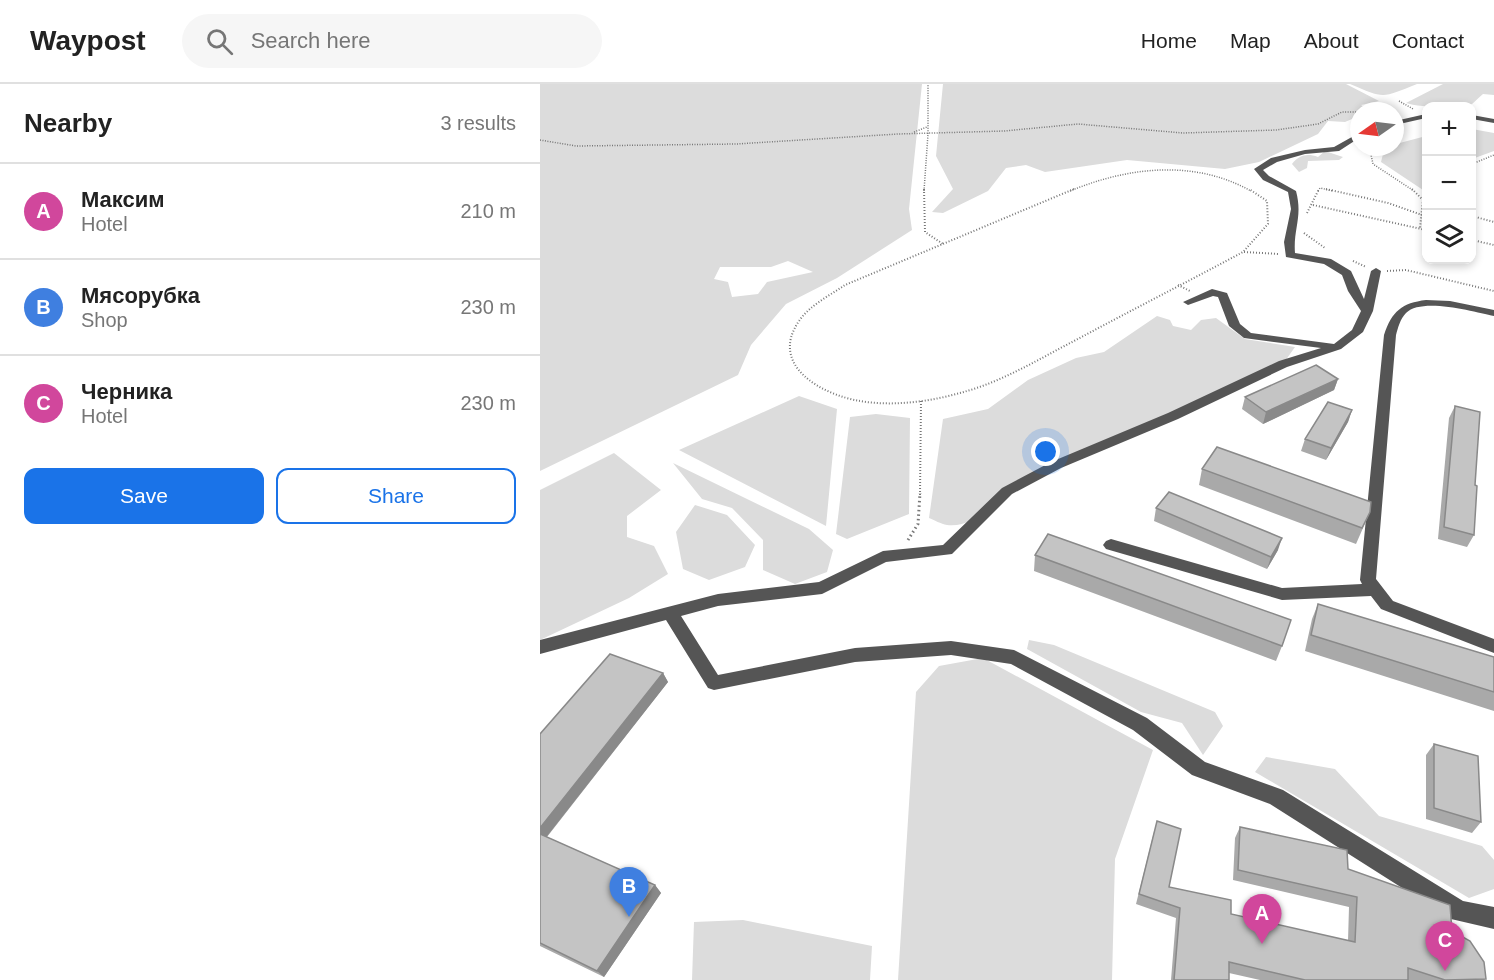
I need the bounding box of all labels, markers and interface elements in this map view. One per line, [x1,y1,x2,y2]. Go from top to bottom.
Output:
search box [182,14,602,68]
text: Waypost [30,25,146,56]
icon: search [203,25,236,58]
text: Search here [251,28,371,53]
text: Home [1141,29,1197,52]
text: Map [1230,29,1271,52]
text: About [1304,29,1359,52]
text: Contact [1392,29,1464,52]
north arrow [1350,102,1404,156]
map controls [1422,102,1476,264]
button: + [1422,102,1476,156]
text: Nearby [24,108,112,138]
text: 3 results [440,112,516,134]
button: − [1422,156,1476,210]
text: Максим [81,187,165,212]
text: A [36,200,51,222]
text: 210 m [460,200,516,222]
button: layers [1422,210,1476,264]
text: Hotel [81,213,128,235]
text: Мясорубка [81,283,200,308]
text: B [36,296,51,318]
text: 230 m [460,296,516,318]
text: Shop [81,309,128,331]
text: Черника [81,379,172,404]
text: C [36,392,51,414]
text: 230 m [460,392,516,414]
text: Hotel [81,405,128,427]
your location [1031,437,1060,466]
button: Save [24,468,264,524]
button: Share [276,468,516,524]
pin: B [610,868,649,917]
pin: A [1242,894,1282,944]
pin: C [1426,922,1464,971]

